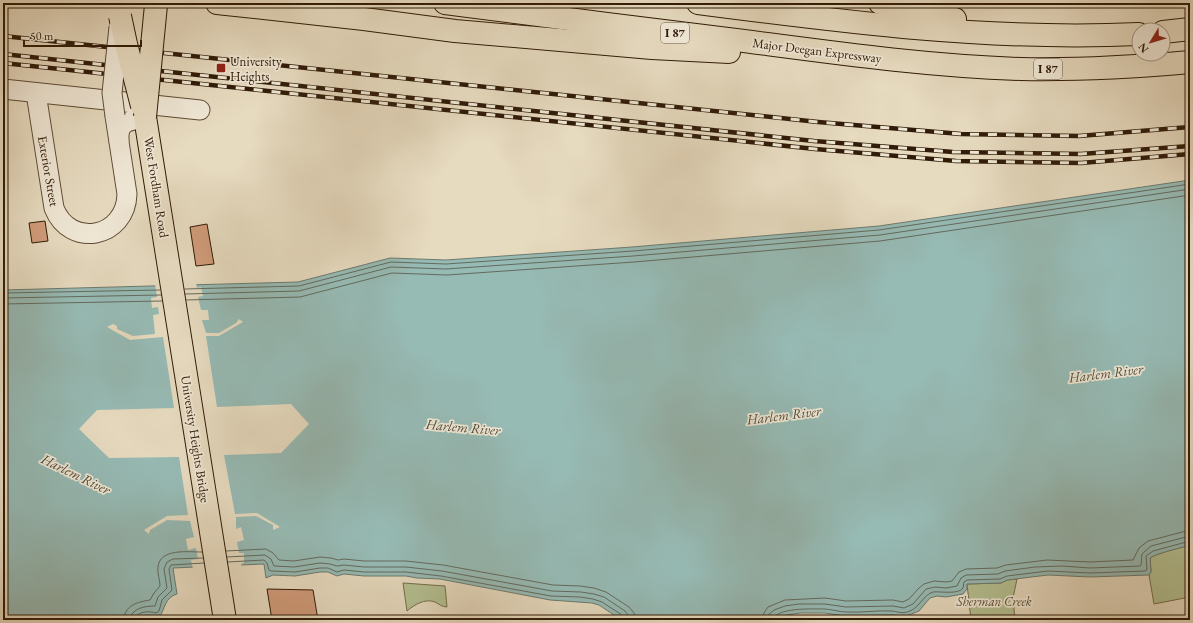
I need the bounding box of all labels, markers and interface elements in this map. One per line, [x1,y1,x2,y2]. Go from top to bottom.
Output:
scale bar [24,22,141,48]
north arrow [1131,22,1171,62]
road number: I 87 [661,23,689,43]
text: 50 m [30,28,54,44]
street label: Major Deegan Expressway [751,34,883,67]
text: N [1135,40,1151,56]
place label: University Heights [230,53,282,85]
road number: I 87 [1034,59,1062,79]
marker: University Heights [215,62,227,74]
street label: Exterior Street [34,134,63,208]
street label: West Fordham Road [140,135,173,239]
water label: Harlem River [1067,359,1145,387]
street label: University Heights Bridge [177,374,214,504]
water label: Harlem River [745,401,823,429]
water label: Harlem River [424,415,502,439]
water label: Harlem River [38,449,114,499]
park label: Sherman Creek [955,593,1032,610]

